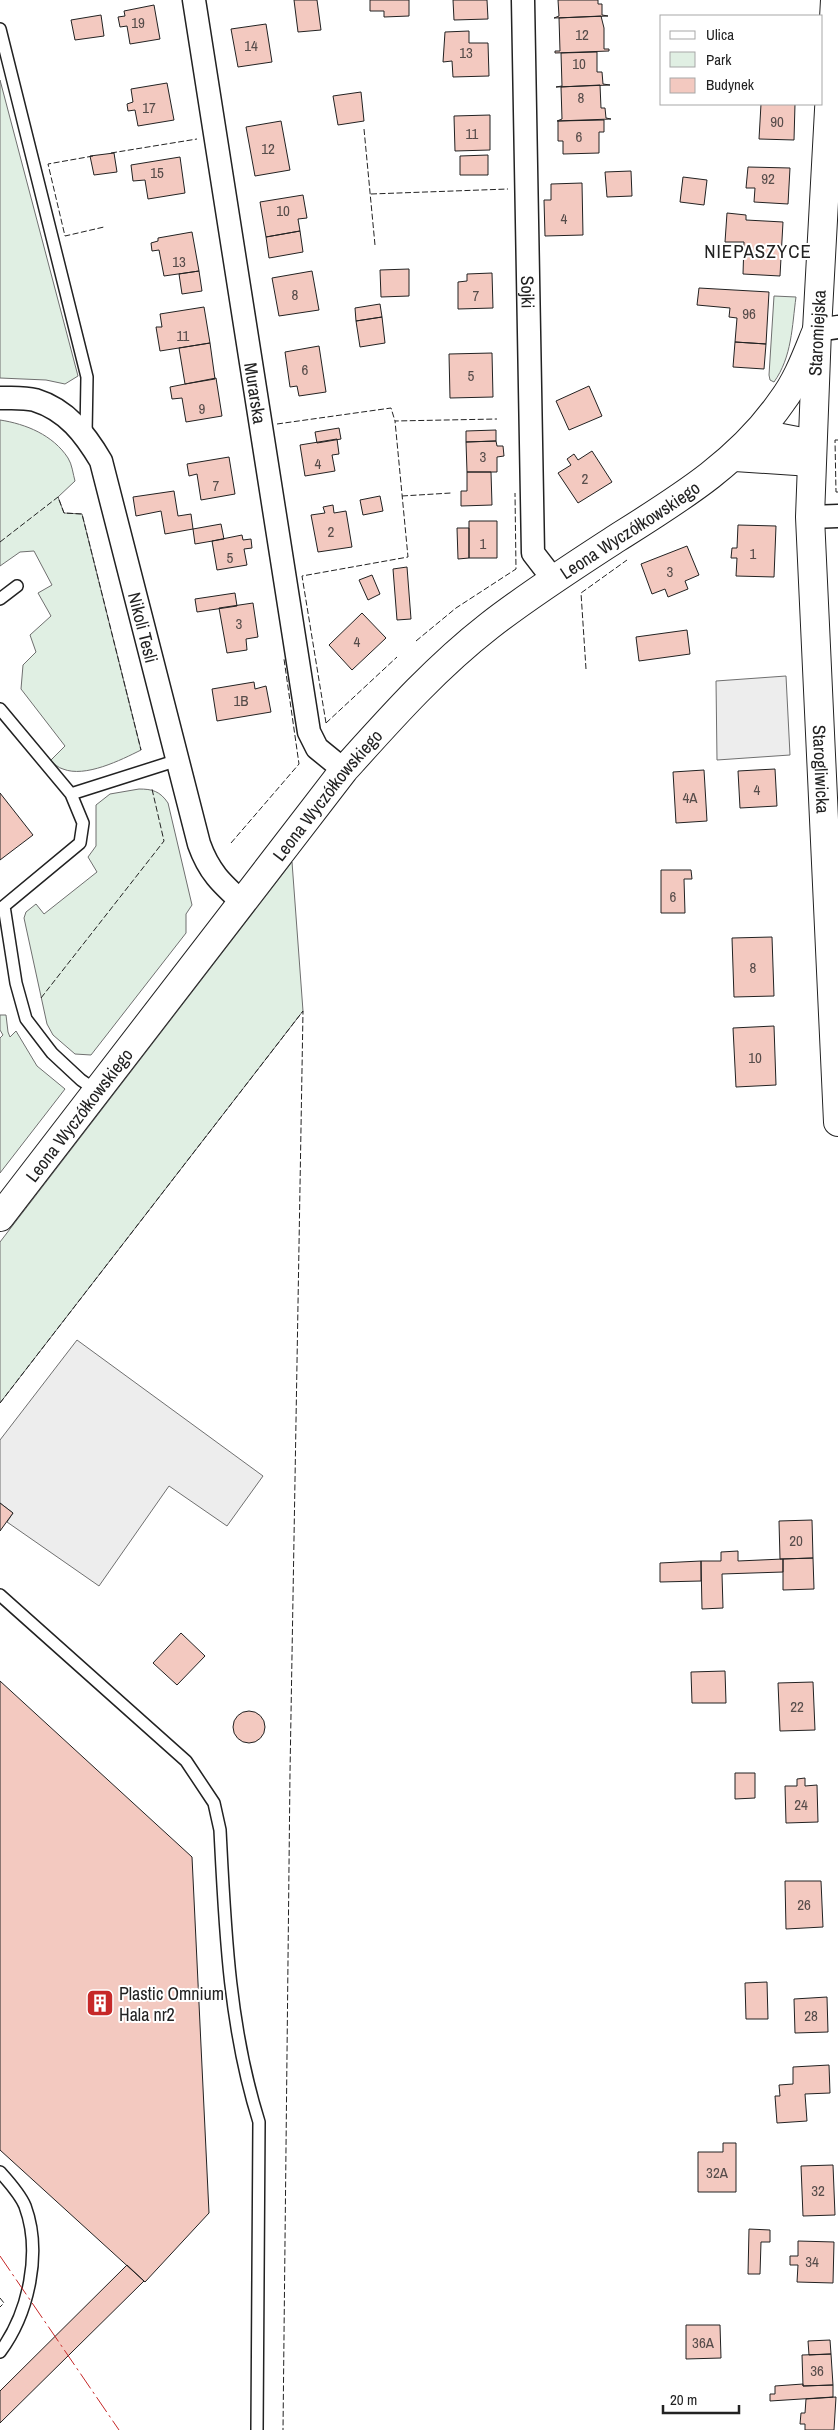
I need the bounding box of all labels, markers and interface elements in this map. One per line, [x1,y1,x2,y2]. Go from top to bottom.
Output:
house number: 19 [131,12,145,33]
legend [660,15,823,105]
house number: 12 [575,24,589,45]
text: Ulica [706,24,734,45]
house number: 14 [244,35,258,56]
house number: 13 [459,42,473,63]
text: Park [706,49,732,70]
house number: 10 [572,53,586,74]
text: Budynek [706,74,755,95]
house number: 8 [578,87,585,108]
house number: 17 [142,97,156,118]
house number: 90 [770,111,784,132]
house number: 11 [466,123,479,144]
house number: 6 [576,126,583,147]
house number: 12 [261,138,275,159]
house number: 15 [150,162,164,183]
house number: 92 [761,168,775,189]
house number: 10 [276,200,290,221]
house number: 4 [561,208,568,229]
district label: NIEPASZYCE [704,238,812,264]
house number: 13 [172,251,186,272]
street label: Sojki [515,275,541,309]
house number: 8 [292,284,299,305]
house number: 7 [473,285,480,306]
street label: Staromiejska [802,289,832,377]
house number: 96 [742,303,756,324]
house number: 11 [177,325,190,346]
house number: 6 [302,359,309,380]
street label: Murarska [239,361,273,426]
house number: 5 [468,365,475,386]
house number: 9 [199,398,206,419]
house number: 3 [480,446,487,467]
house number: 4 [315,453,322,474]
house number: 2 [582,468,589,489]
house number: 7 [213,475,220,496]
street label: Leona Wyczółkowskiego [555,475,705,585]
house number: 2 [328,521,335,542]
house number: 1 [480,533,487,554]
house number: 1 [750,543,757,564]
house number: 5 [227,547,234,568]
house number: 3 [667,561,674,582]
street label: Nikoli Tesli [123,589,165,665]
house number: 3 [236,613,243,634]
house number: 4 [354,631,361,652]
house number: 1B [233,690,249,711]
street label: Leona Wyczółkowskiego [266,724,388,866]
street label: Starogliwicka [807,724,836,814]
house number: 4 [754,779,761,800]
house number: 4A [682,787,698,808]
house number: 6 [670,886,677,907]
house number: 8 [750,957,757,978]
street label: Leona Wyczółkowskiego [19,1043,138,1187]
house number: 10 [748,1047,762,1068]
house number: 20 [789,1530,803,1551]
house number: 22 [790,1696,804,1717]
house number: 24 [794,1794,808,1815]
house number: 26 [797,1894,811,1915]
place label: Plastic Omnium Hala nr2 [119,1981,224,2027]
building icon: Plastic Omnium Hala nr2 [85,1988,115,2018]
house number: 28 [804,2005,818,2026]
house number: 32A [706,2162,729,2183]
house number: 32 [811,2180,825,2201]
house number: 34 [805,2251,819,2272]
house number: 36A [692,2332,715,2353]
house number: 36 [810,2360,824,2381]
scale bar [663,2382,739,2414]
text: 20 m [670,2389,697,2410]

